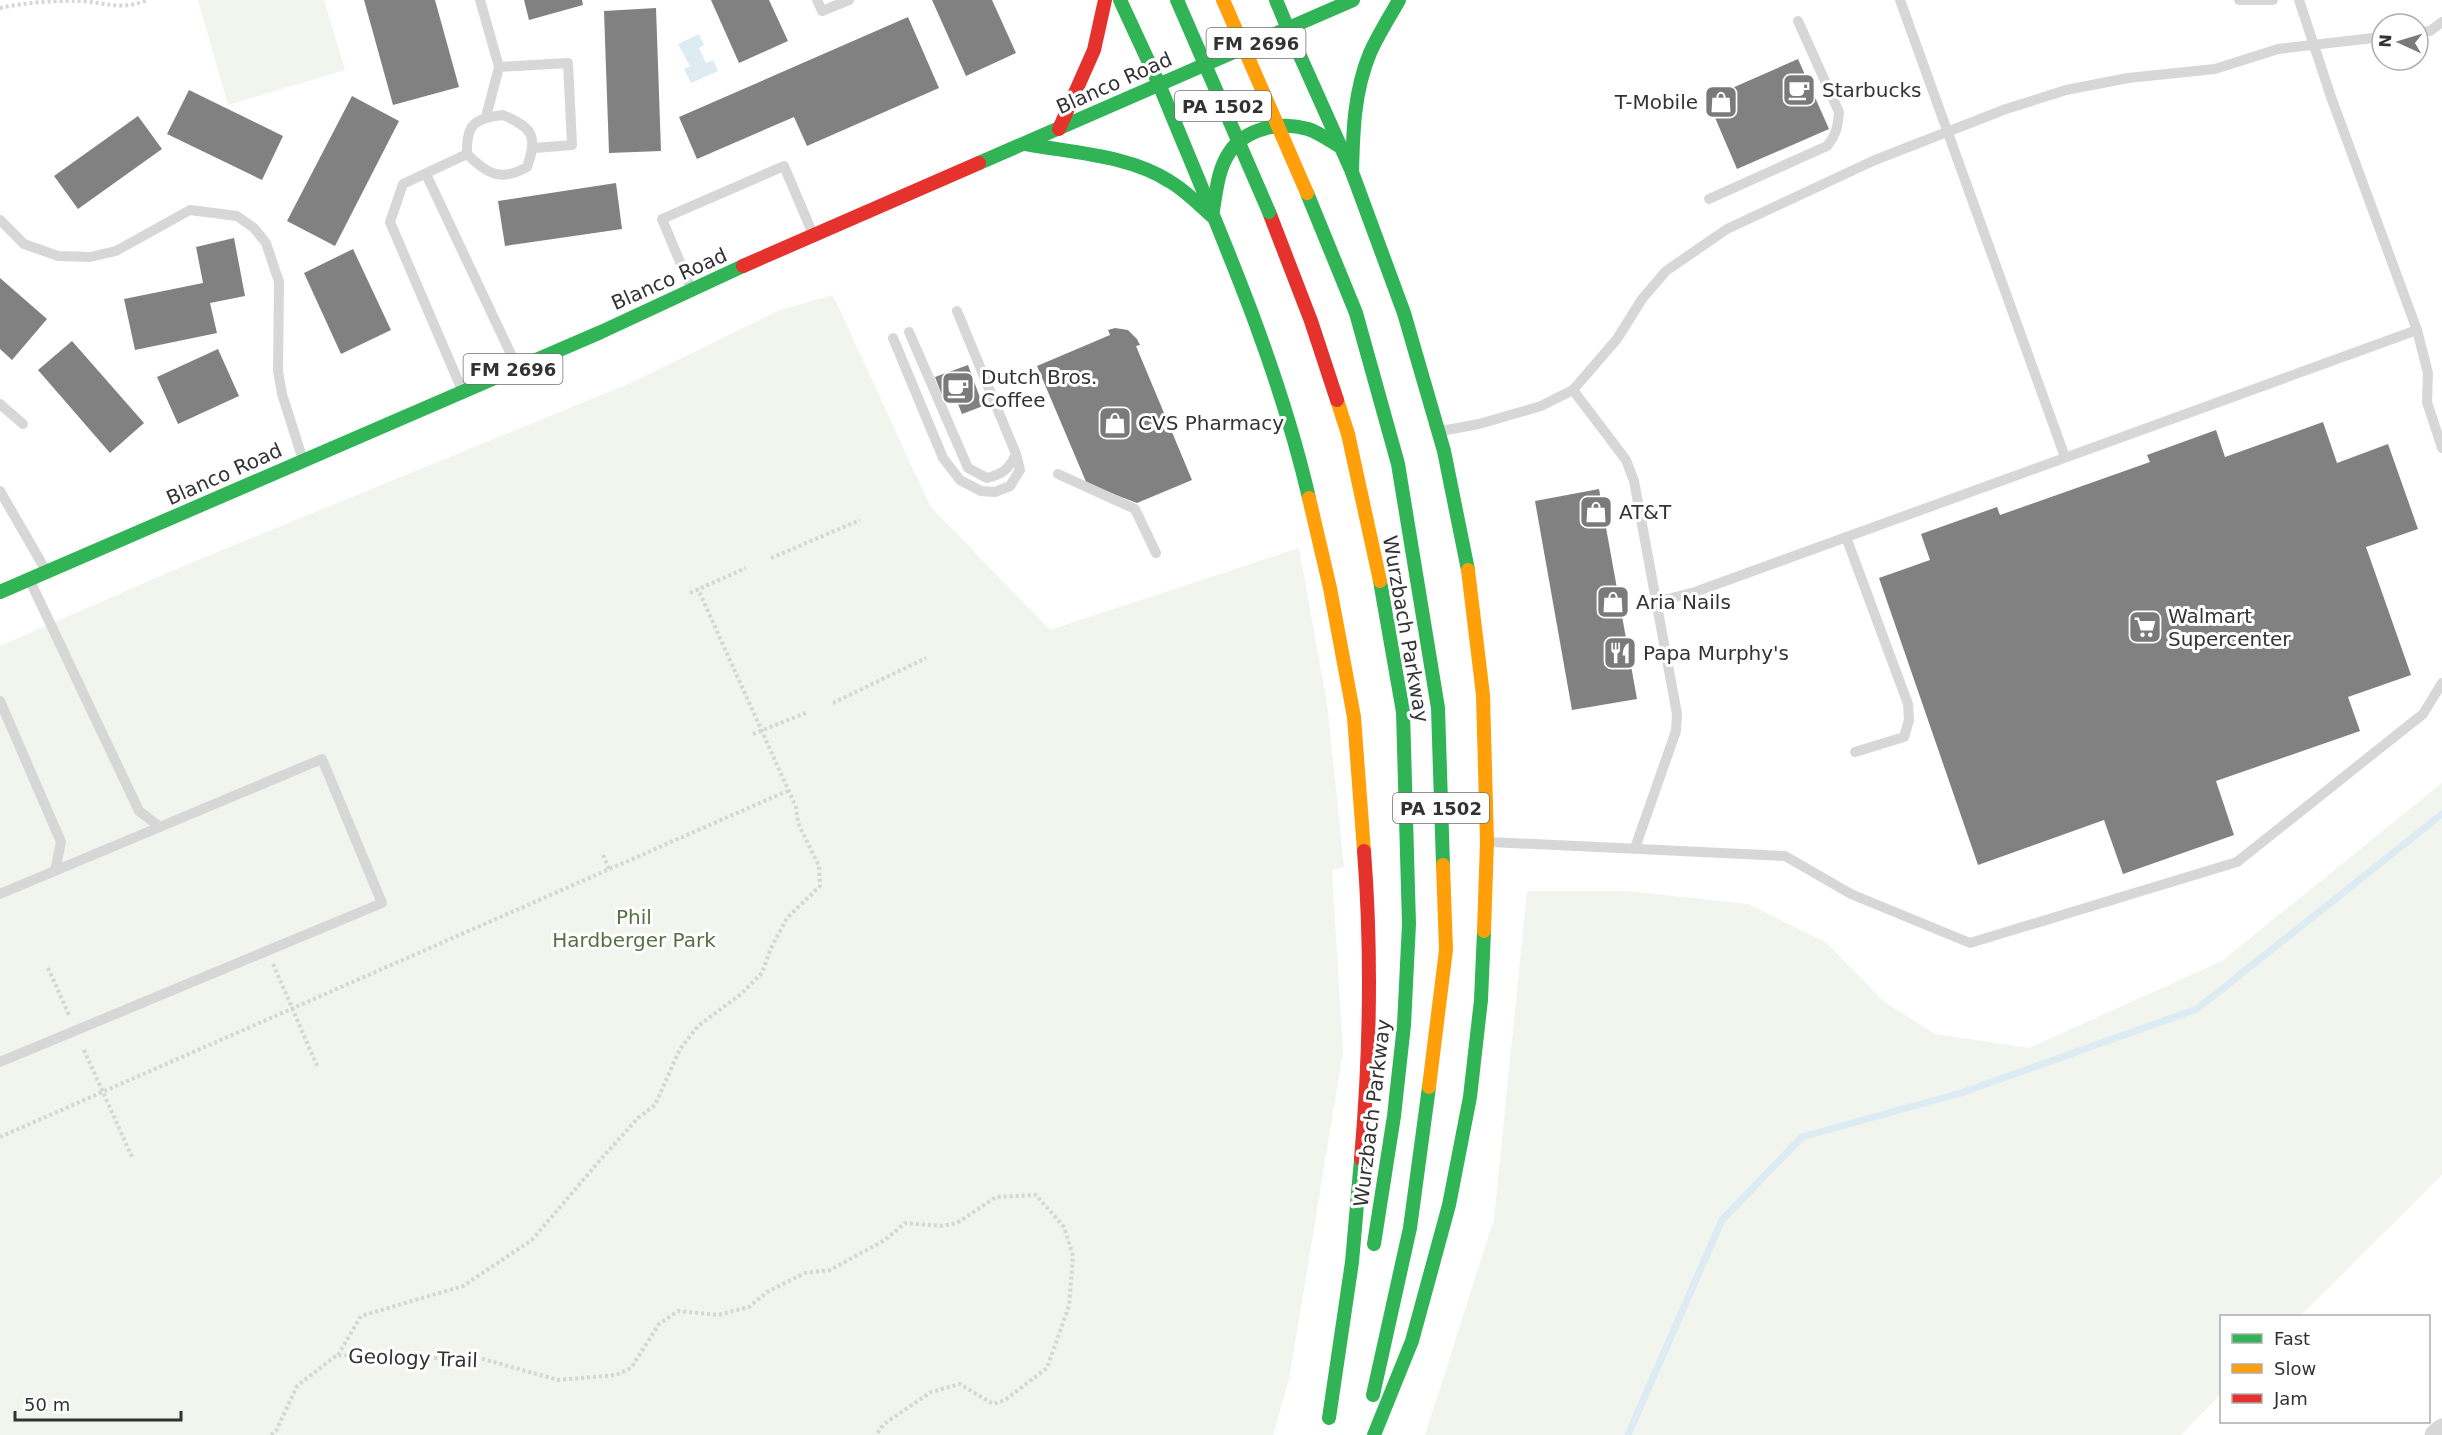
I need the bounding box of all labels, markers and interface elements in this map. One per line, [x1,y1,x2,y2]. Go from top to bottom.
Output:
north arrow [2370,12,2430,72]
road number: FM 2696 [1206,28,1306,58]
text: N [2376,34,2395,48]
street label: Blanco Road [1052,47,1176,119]
cafe icon: Starbucks [1781,72,1817,108]
place label: Starbucks [1822,78,1921,102]
shop icon: T-Mobile [1703,84,1739,120]
place label: T-Mobile [1614,90,1698,114]
road number: PA 1502 [1175,91,1271,121]
street label: Blanco Road [607,243,731,315]
road number: FM 2696 [464,354,562,384]
place label: Dutch Bros. Coffee [981,365,1097,412]
cafe icon: Dutch Bros. Coffee [940,370,976,406]
shop icon: CVS Pharmacy [1097,405,1133,441]
place label: CVS Pharmacy [1138,411,1284,435]
street label: Blanco Road [162,438,286,510]
shop icon: AT&T [1578,494,1614,530]
place label: AT&T [1619,500,1672,524]
street label: Wurzbach Parkway [1378,534,1434,724]
shop icon: Aria Nails [1595,584,1631,620]
place label: Aria Nails [1636,590,1731,614]
place label: Walmart Supercenter [2168,604,2291,651]
supermarket icon: Walmart Supercenter [2127,609,2163,645]
restaurant icon: Papa Murphy's [1602,635,1638,671]
place label: Papa Murphy's [1643,641,1789,665]
road number: PA 1502 [1393,793,1489,823]
park label: Phil Hardberger Park [552,905,716,952]
street label: Wurzbach Parkway [1349,1018,1395,1208]
legend [2220,1315,2430,1423]
text: Fast [2274,1328,2310,1349]
street label: Geology Trail [348,1344,478,1372]
text: Slow [2274,1358,2316,1379]
scale bar [15,1384,182,1422]
text: Jam [2273,1388,2308,1409]
text: 50 m [24,1394,70,1415]

